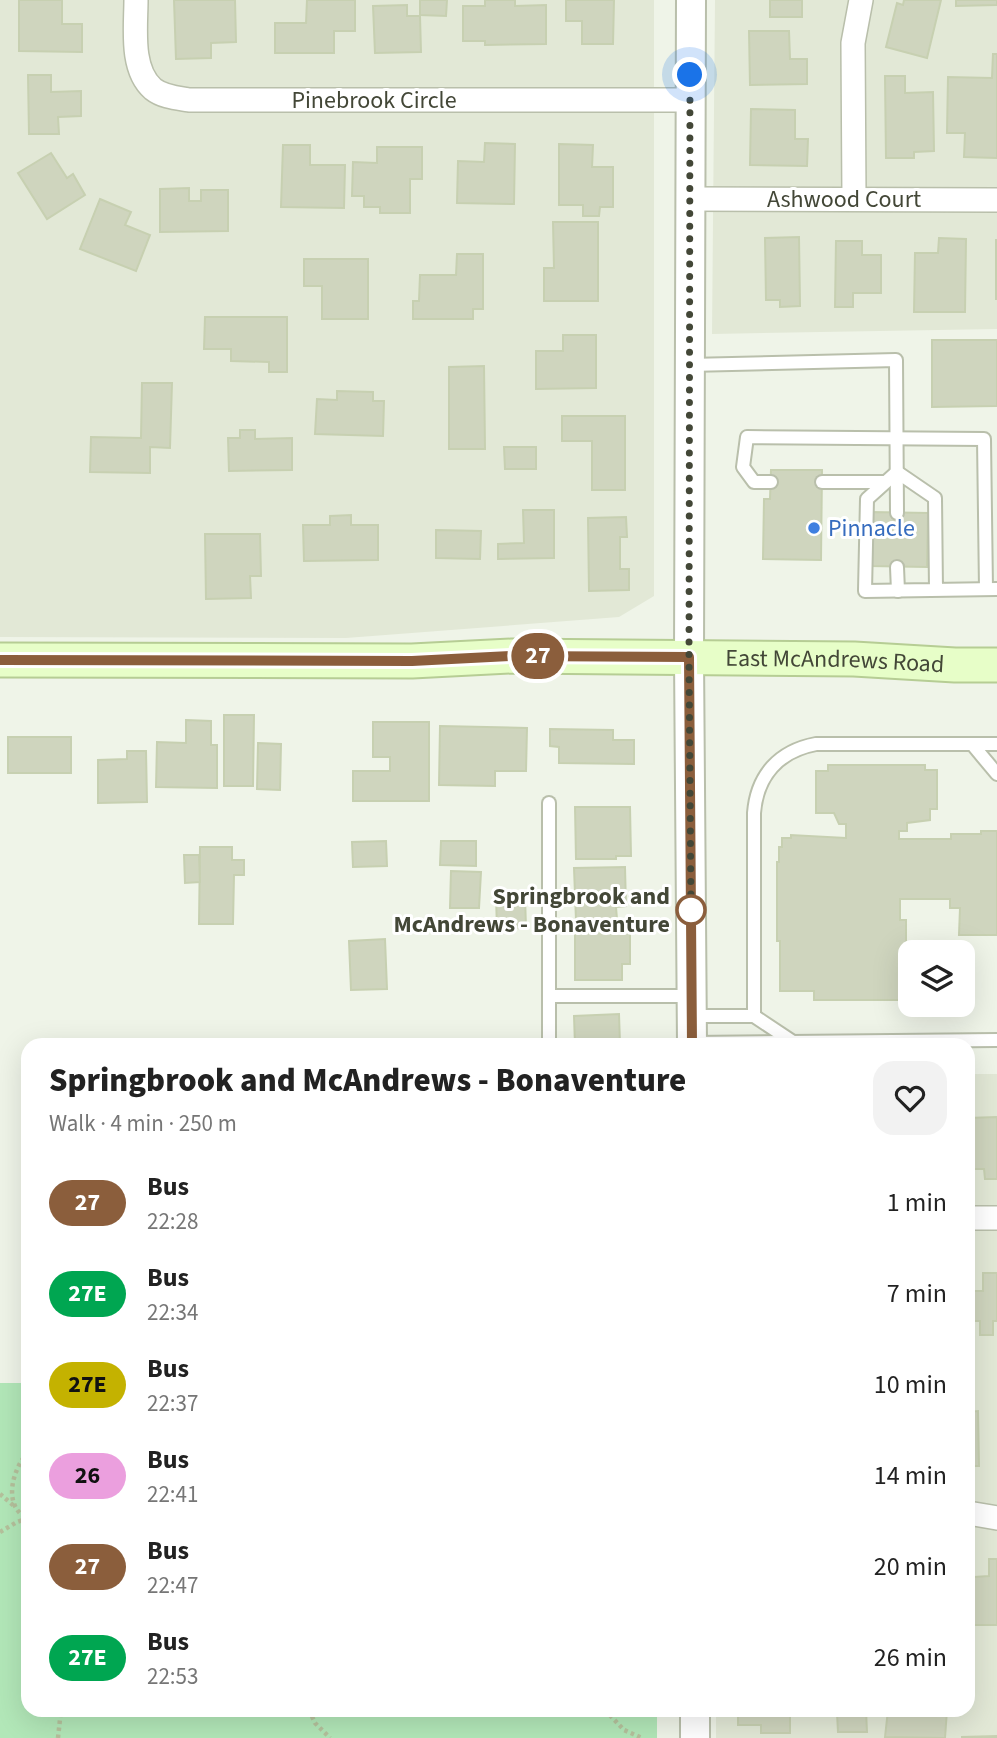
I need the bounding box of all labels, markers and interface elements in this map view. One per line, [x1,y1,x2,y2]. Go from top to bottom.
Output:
your location [672,57,707,92]
street label: Pinebrook Circle [291,83,457,118]
street label: Ashwood Court [767,182,921,217]
place label: Pinnacle [828,511,915,546]
marker: Pinnacle [806,520,822,536]
line badge: 27 [506,633,570,679]
text: 27 [525,638,551,673]
street label: East McAndrews Road [725,641,945,682]
place label: Springbrook and McAndrews - Bonaventure [394,879,670,942]
marker: Springbrook and McAndrews - Bonaventure [676,895,706,925]
map controls [898,940,975,1017]
button: layers [898,940,975,1017]
text: Springbrook and McAndrews - Bonaventure [49,1057,686,1104]
button: heart [873,1061,947,1135]
text: Walk · 4 min · 250 m [49,1107,237,1140]
text: Bus [147,1168,189,1205]
text: 1 min [887,1184,947,1221]
text: 27 [75,1185,100,1220]
text: 22:28 [147,1205,198,1238]
text: Bus [147,1259,189,1296]
text: 7 min [887,1275,947,1312]
text: 27E [68,1276,107,1311]
text: 22:34 [147,1296,198,1329]
text: Bus [147,1350,189,1387]
text: 10 min [874,1366,947,1403]
text: 27E [68,1367,107,1402]
text: 22:37 [147,1387,198,1420]
text: Bus [147,1441,189,1478]
text: 14 min [874,1457,947,1494]
text: 26 [75,1458,100,1493]
text: 22:41 [147,1478,198,1511]
text: Bus [147,1532,189,1569]
text: 20 min [874,1548,947,1585]
text: 27 [75,1549,100,1584]
text: 22:47 [147,1569,198,1602]
text: Bus [147,1623,189,1660]
text: 26 min [874,1639,947,1676]
text: 27E [68,1640,107,1675]
text: 22:53 [147,1660,198,1693]

